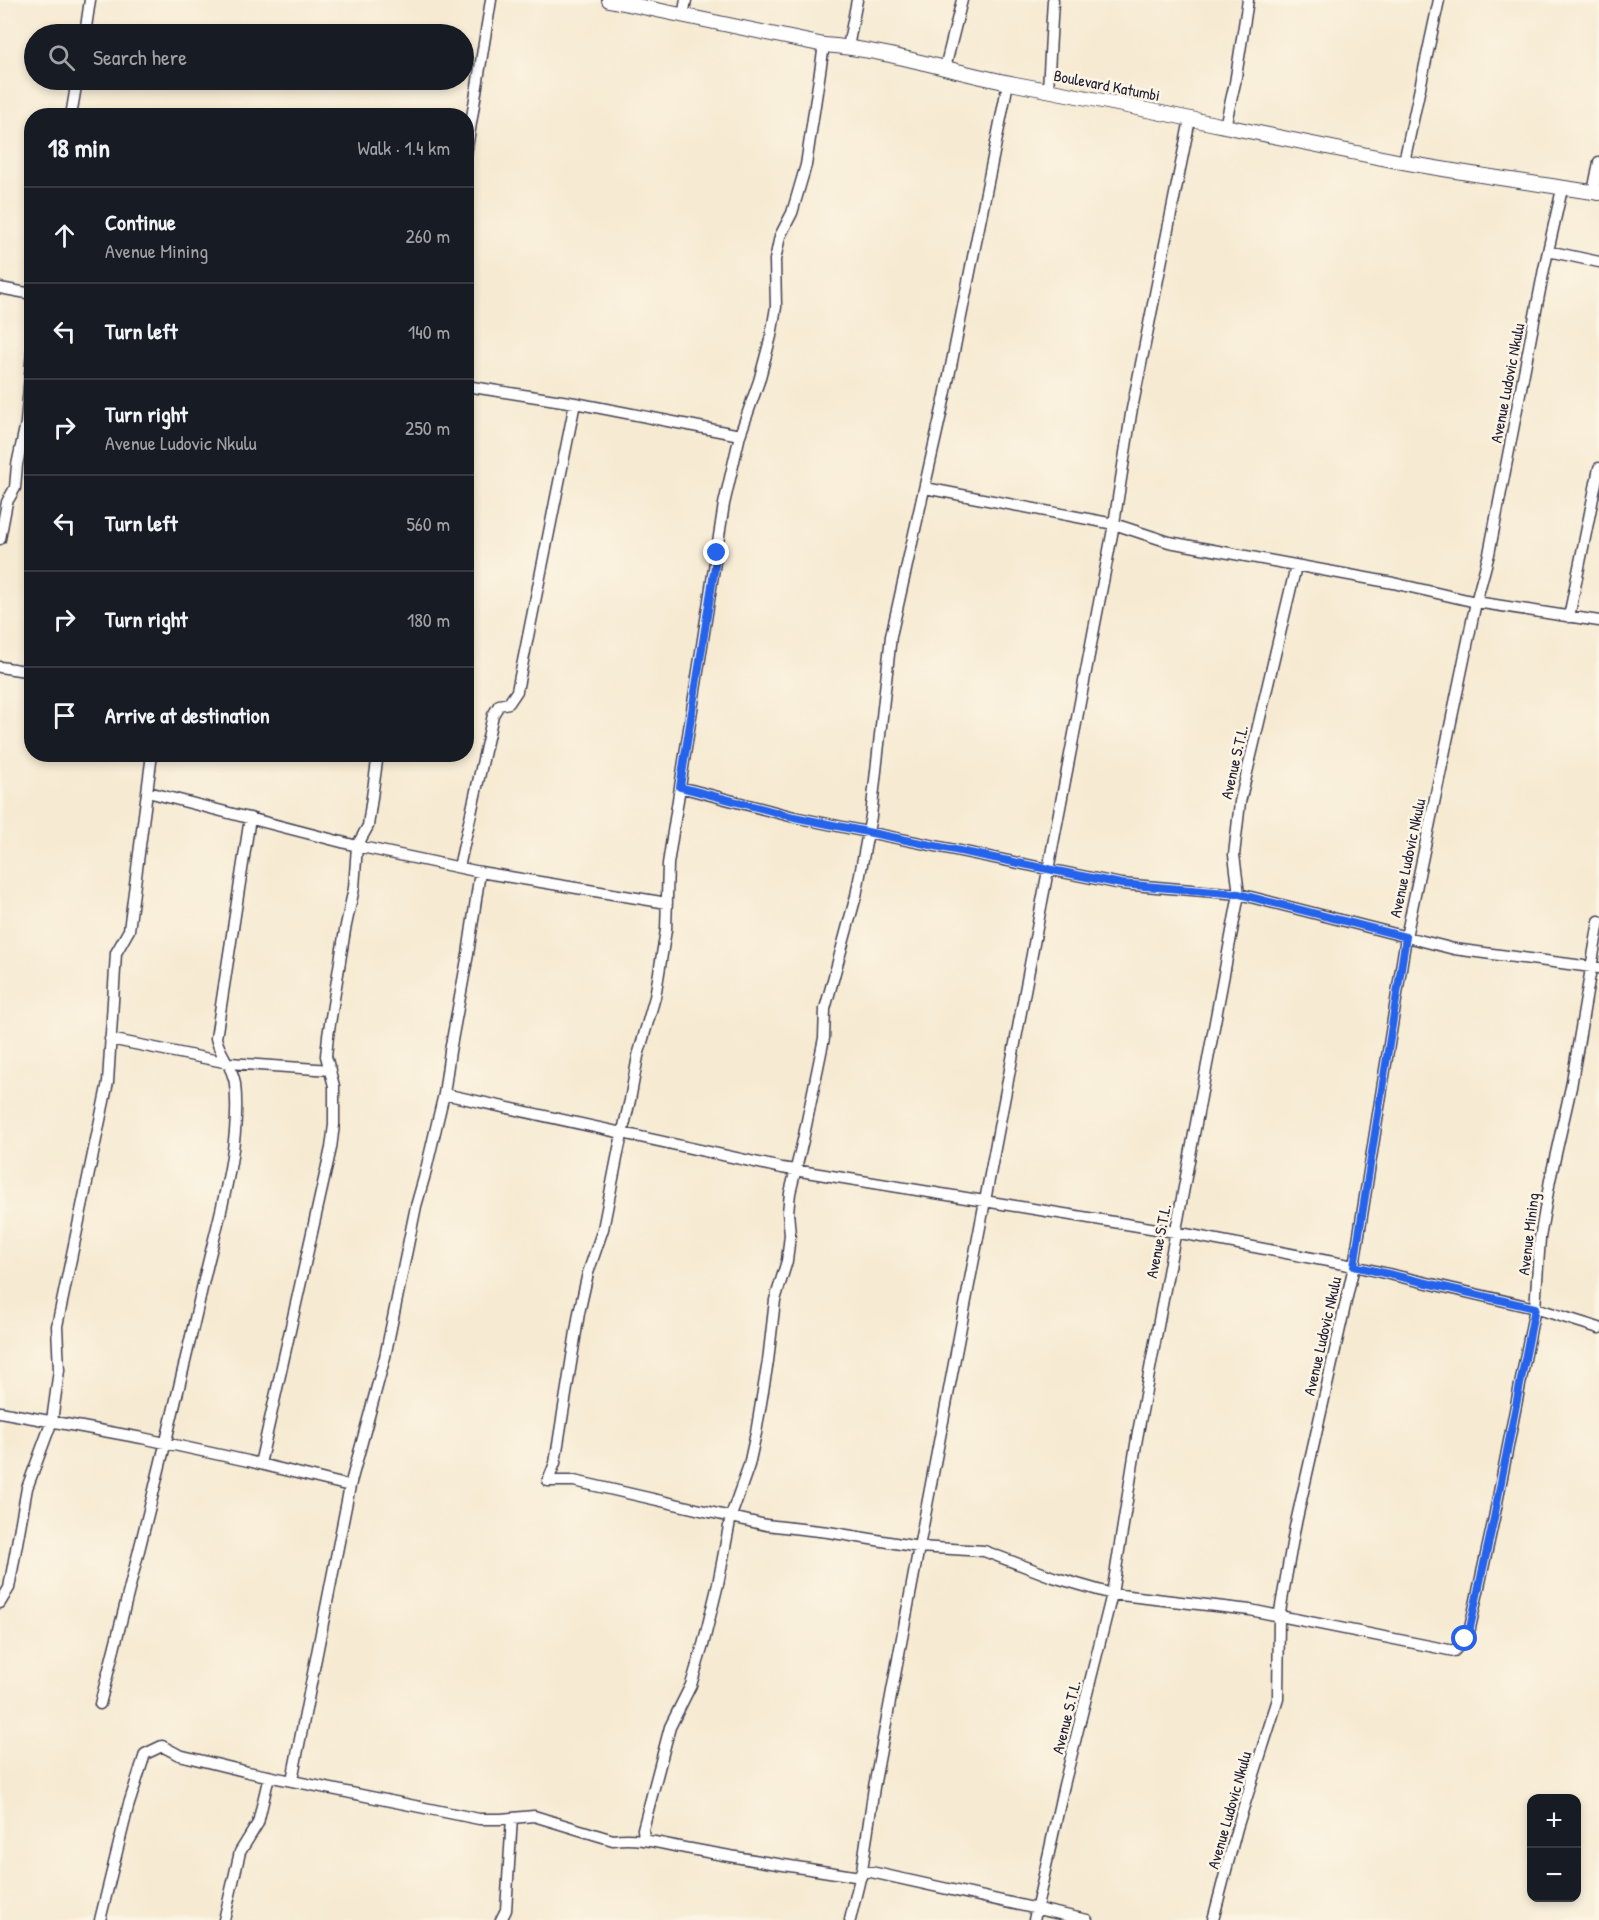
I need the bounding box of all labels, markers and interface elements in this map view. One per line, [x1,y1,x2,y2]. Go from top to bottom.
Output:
search box [24,24,474,90]
icon: search [45,41,78,74]
text: Search here [93,42,187,72]
street label: Boulevard Katumbi [1052,64,1162,106]
text: 18 min [48,130,110,165]
text: Walk · 1.4 km [357,134,450,161]
text: Continue [105,207,176,237]
icon: ahead [48,219,81,252]
text: 260 m [406,222,450,249]
text: Avenue Mining [105,237,208,264]
icon: left [48,315,81,348]
text: Turn left [105,316,178,346]
text: 140 m [408,318,450,345]
street label: Avenue Ludovic Nkulu [1485,321,1529,445]
text: Turn right [105,399,188,429]
icon: right [48,411,81,444]
text: 250 m [405,414,450,441]
text: Avenue Ludovic Nkulu [105,429,257,456]
icon: left [48,507,81,540]
text: Turn left [105,508,178,538]
text: 560 m [406,510,450,537]
route end [703,539,729,565]
icon: right [48,603,81,636]
text: Turn right [105,604,188,634]
text: 180 m [407,606,450,633]
icon: arrive [48,699,81,732]
text: Arrive at destination [105,700,270,730]
street label: Avenue S.T.L. [1215,723,1253,801]
street label: Avenue Ludovic Nkulu [1384,796,1431,920]
street label: Avenue Mining [1512,1192,1544,1276]
street label: Avenue S.T.L. [1140,1202,1176,1280]
street label: Avenue Ludovic Nkulu [1298,1274,1347,1398]
route start [1451,1625,1477,1651]
street label: Avenue S.T.L. [1046,1678,1086,1756]
street label: Avenue Ludovic Nkulu [1202,1748,1256,1871]
map controls [1527,1794,1581,1902]
button: + [1527,1794,1581,1848]
button: − [1527,1848,1581,1902]

